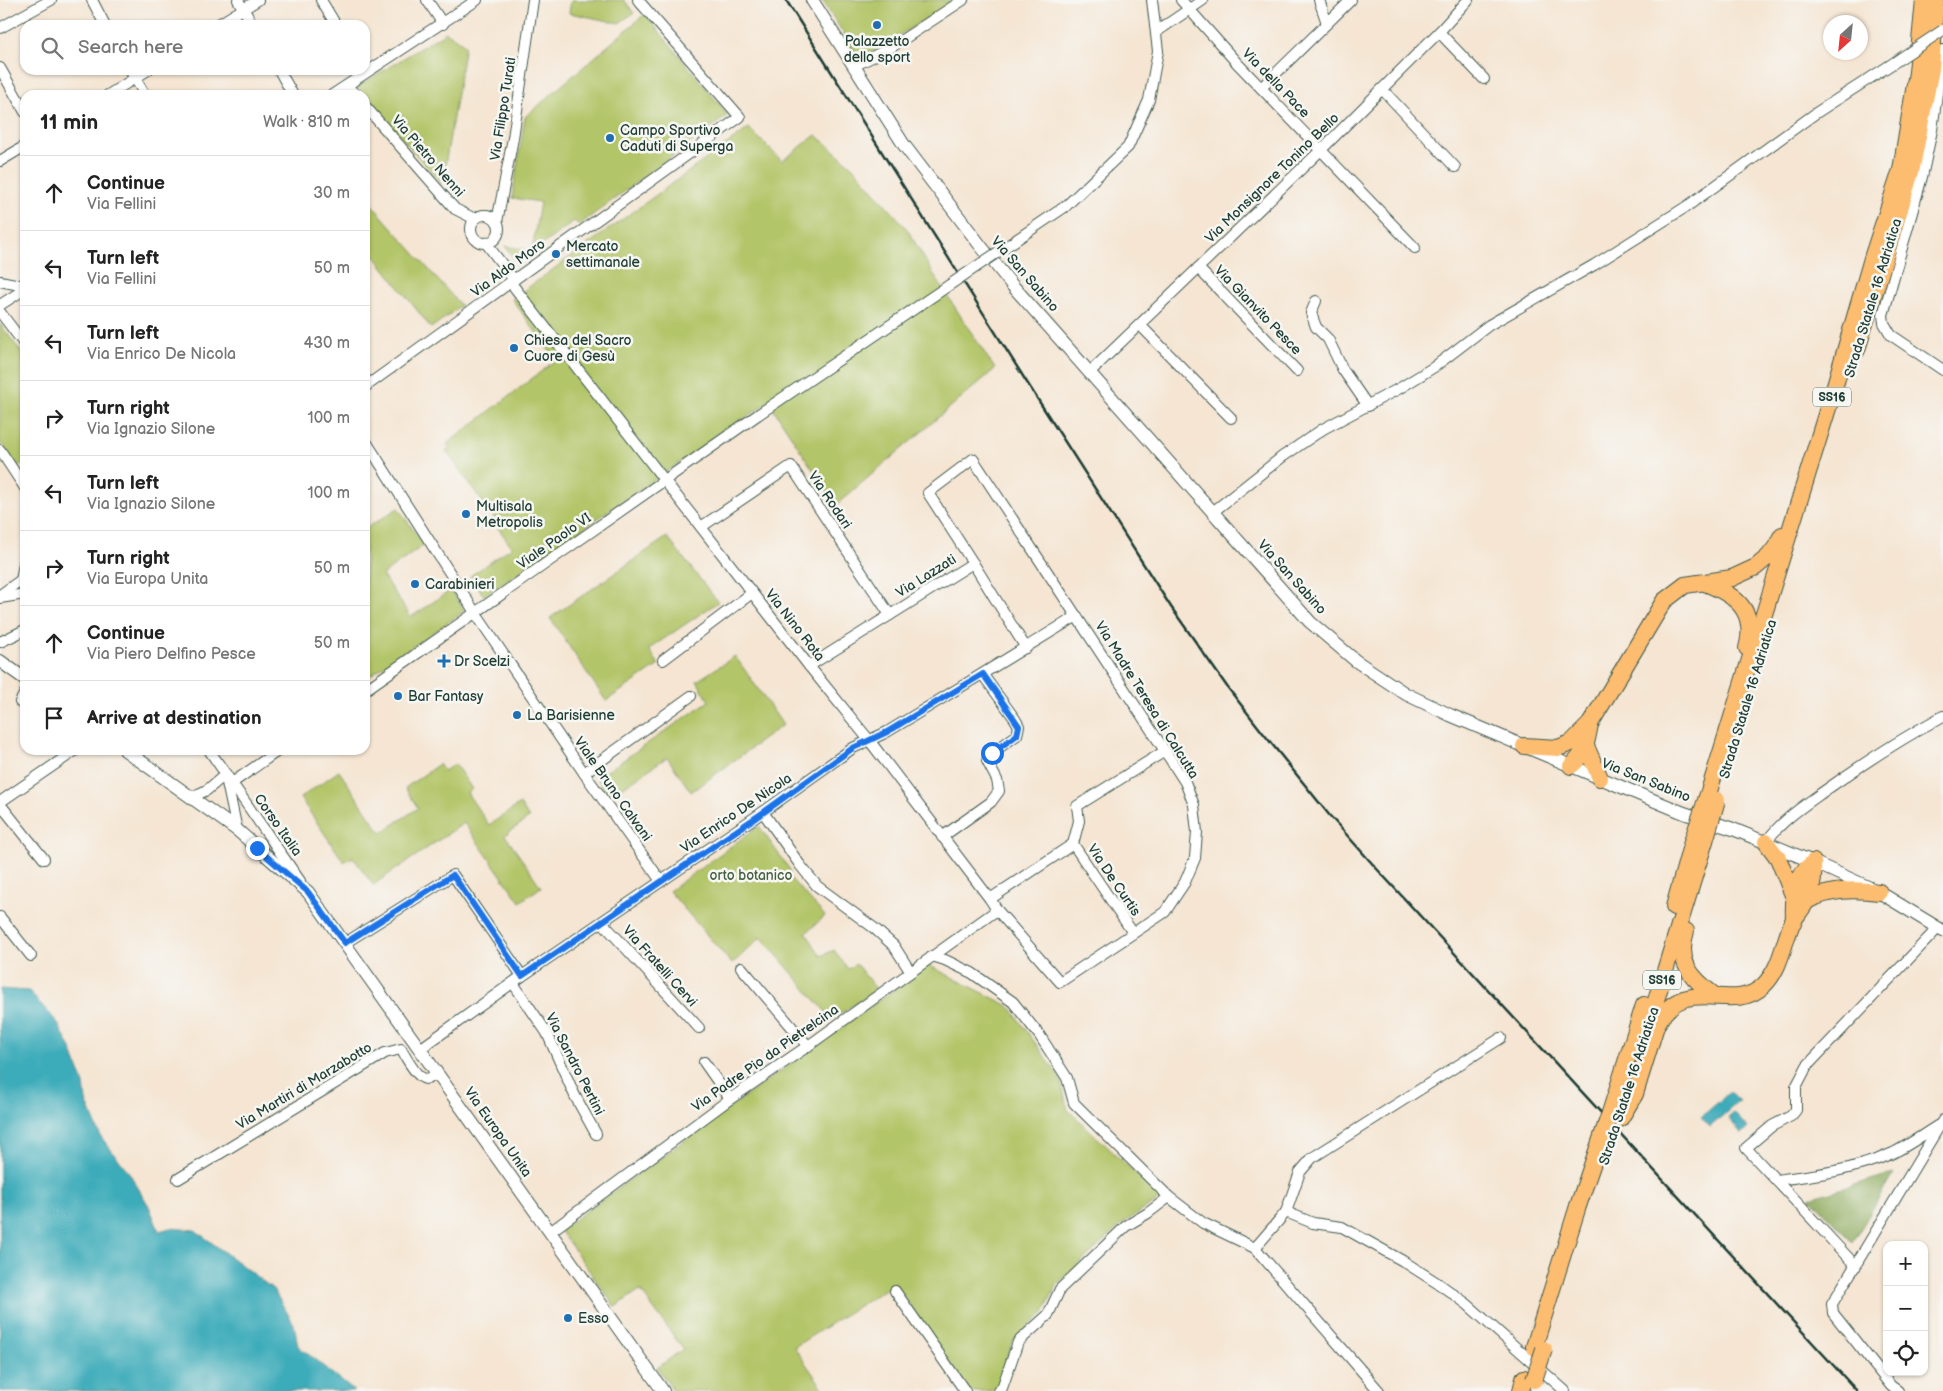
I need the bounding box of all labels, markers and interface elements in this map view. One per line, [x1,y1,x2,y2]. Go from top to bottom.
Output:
north arrow [1823,15,1868,60]
marker: Palazzetto dello sport [871,19,883,31]
search box [20,20,370,75]
place label: Palazzetto dello sport [844,33,911,66]
icon: search [38,34,66,62]
text: Search here [78,36,183,59]
street label: Via della Pace [1239,45,1313,121]
street label: Via Filippo Turati [486,56,520,162]
street label: Via Monsignore Tonino Bello [1201,109,1343,247]
text: 11 min [40,110,98,135]
street label: Via Pietro Nenni [388,112,468,200]
text: Walk · 810 m [263,113,350,132]
place label: Campo Sportivo Caduti di Superga [620,122,733,155]
marker: Campo Sportivo Caduti di Superga [604,132,616,144]
text: Continue [87,172,165,195]
icon: ahead [40,179,68,207]
text: 30 m [313,184,350,203]
text: Via Fellini [87,195,156,214]
street label: Strada Statale 16 Adriatica [1841,216,1905,380]
street label: Via San Sabino [988,233,1062,315]
street label: Via Aldo Moro [468,235,549,301]
place label: Mercato settimanale [566,238,640,271]
text: Turn left [87,247,159,270]
marker: Mercato settimanale [550,248,562,260]
icon: left [40,254,68,282]
text: 50 m [314,259,350,278]
street label: Via Gianvito Pesce [1211,262,1305,358]
text: Via Fellini [87,270,156,289]
text: Turn left [87,322,159,345]
icon: left [40,329,68,357]
place label: Chiesa del Sacro Cuore di Gesù [524,332,631,365]
text: 430 m [303,334,350,353]
marker: Chiesa del Sacro Cuore di Gesù [508,342,520,354]
text: Via Enrico De Nicola [87,345,236,364]
road number: SS16 [1813,388,1851,407]
text: Turn right [87,397,170,420]
icon: right [40,404,68,432]
text: 100 m [307,409,350,428]
text: Via Ignazio Silone [87,420,215,439]
street label: Via Rodari [805,468,855,532]
text: Turn left [87,472,159,495]
icon: left [40,479,68,507]
text: 100 m [307,484,350,503]
text: Via Ignazio Silone [87,495,215,514]
place label: Multisala Metropolis [476,498,543,531]
marker: Multisala Metropolis [460,508,472,520]
street label: Viale Paolo VI [514,509,594,573]
street label: Via San Sabino [1254,536,1330,618]
text: Turn right [87,547,170,570]
street label: Via Lazzati [893,551,959,601]
icon: right [40,554,68,582]
text: 50 m [314,559,350,578]
text: Via Europa Unita [87,570,208,589]
place label: Carabinieri [425,576,495,593]
marker: Carabinieri [409,578,421,590]
street label: Via Nino Rota [762,586,828,664]
street label: Strada Statale 16 Adriatica [1716,617,1780,781]
street label: Via Madre Teresa di Calcutta [1091,618,1203,782]
text: Continue [87,622,165,645]
icon: ahead [40,629,68,657]
text: 50 m [314,634,350,653]
text: Via Piero Delfino Pesce [87,645,256,664]
place label: Dr Scelzi [454,653,510,670]
marker: Dr Scelzi [438,655,450,667]
place label: Bar Fantasy [408,688,484,705]
marker: Bar Fantasy [392,690,404,702]
icon: arrive [40,704,68,732]
text: Arrive at destination [87,707,262,730]
place label: La Barisienne [527,707,615,724]
marker: La Barisienne [511,709,523,721]
street label: Viale Bruno Calvani [571,733,655,845]
route start [981,742,1004,765]
street label: Via San Sabino [1599,754,1693,806]
street label: Via Enrico De Nicola [677,769,795,857]
street label: Corso Italia [250,791,306,859]
route end [246,837,269,860]
street label: Via De Curtis [1084,841,1144,919]
park label: orto botanico [710,867,792,884]
street label: Via Fratelli Cervi [619,922,701,1010]
road number: SS16 [1643,970,1681,990]
street label: Via Padre Pio da Pietrelcina [688,1001,842,1115]
street label: Strada Statale 16 Adriatica [1595,1005,1663,1167]
street label: Via Sandro Pertini [542,1010,608,1118]
street label: Via Martiri di Marzabotto [233,1039,375,1133]
street label: Via Europa Unita [461,1084,535,1180]
map controls [1883,1241,1928,1376]
button: + [1883,1241,1928,1286]
button: − [1883,1286,1928,1331]
place label: Esso [578,1310,609,1327]
marker: Esso [562,1312,574,1324]
button: locate [1883,1331,1928,1376]

